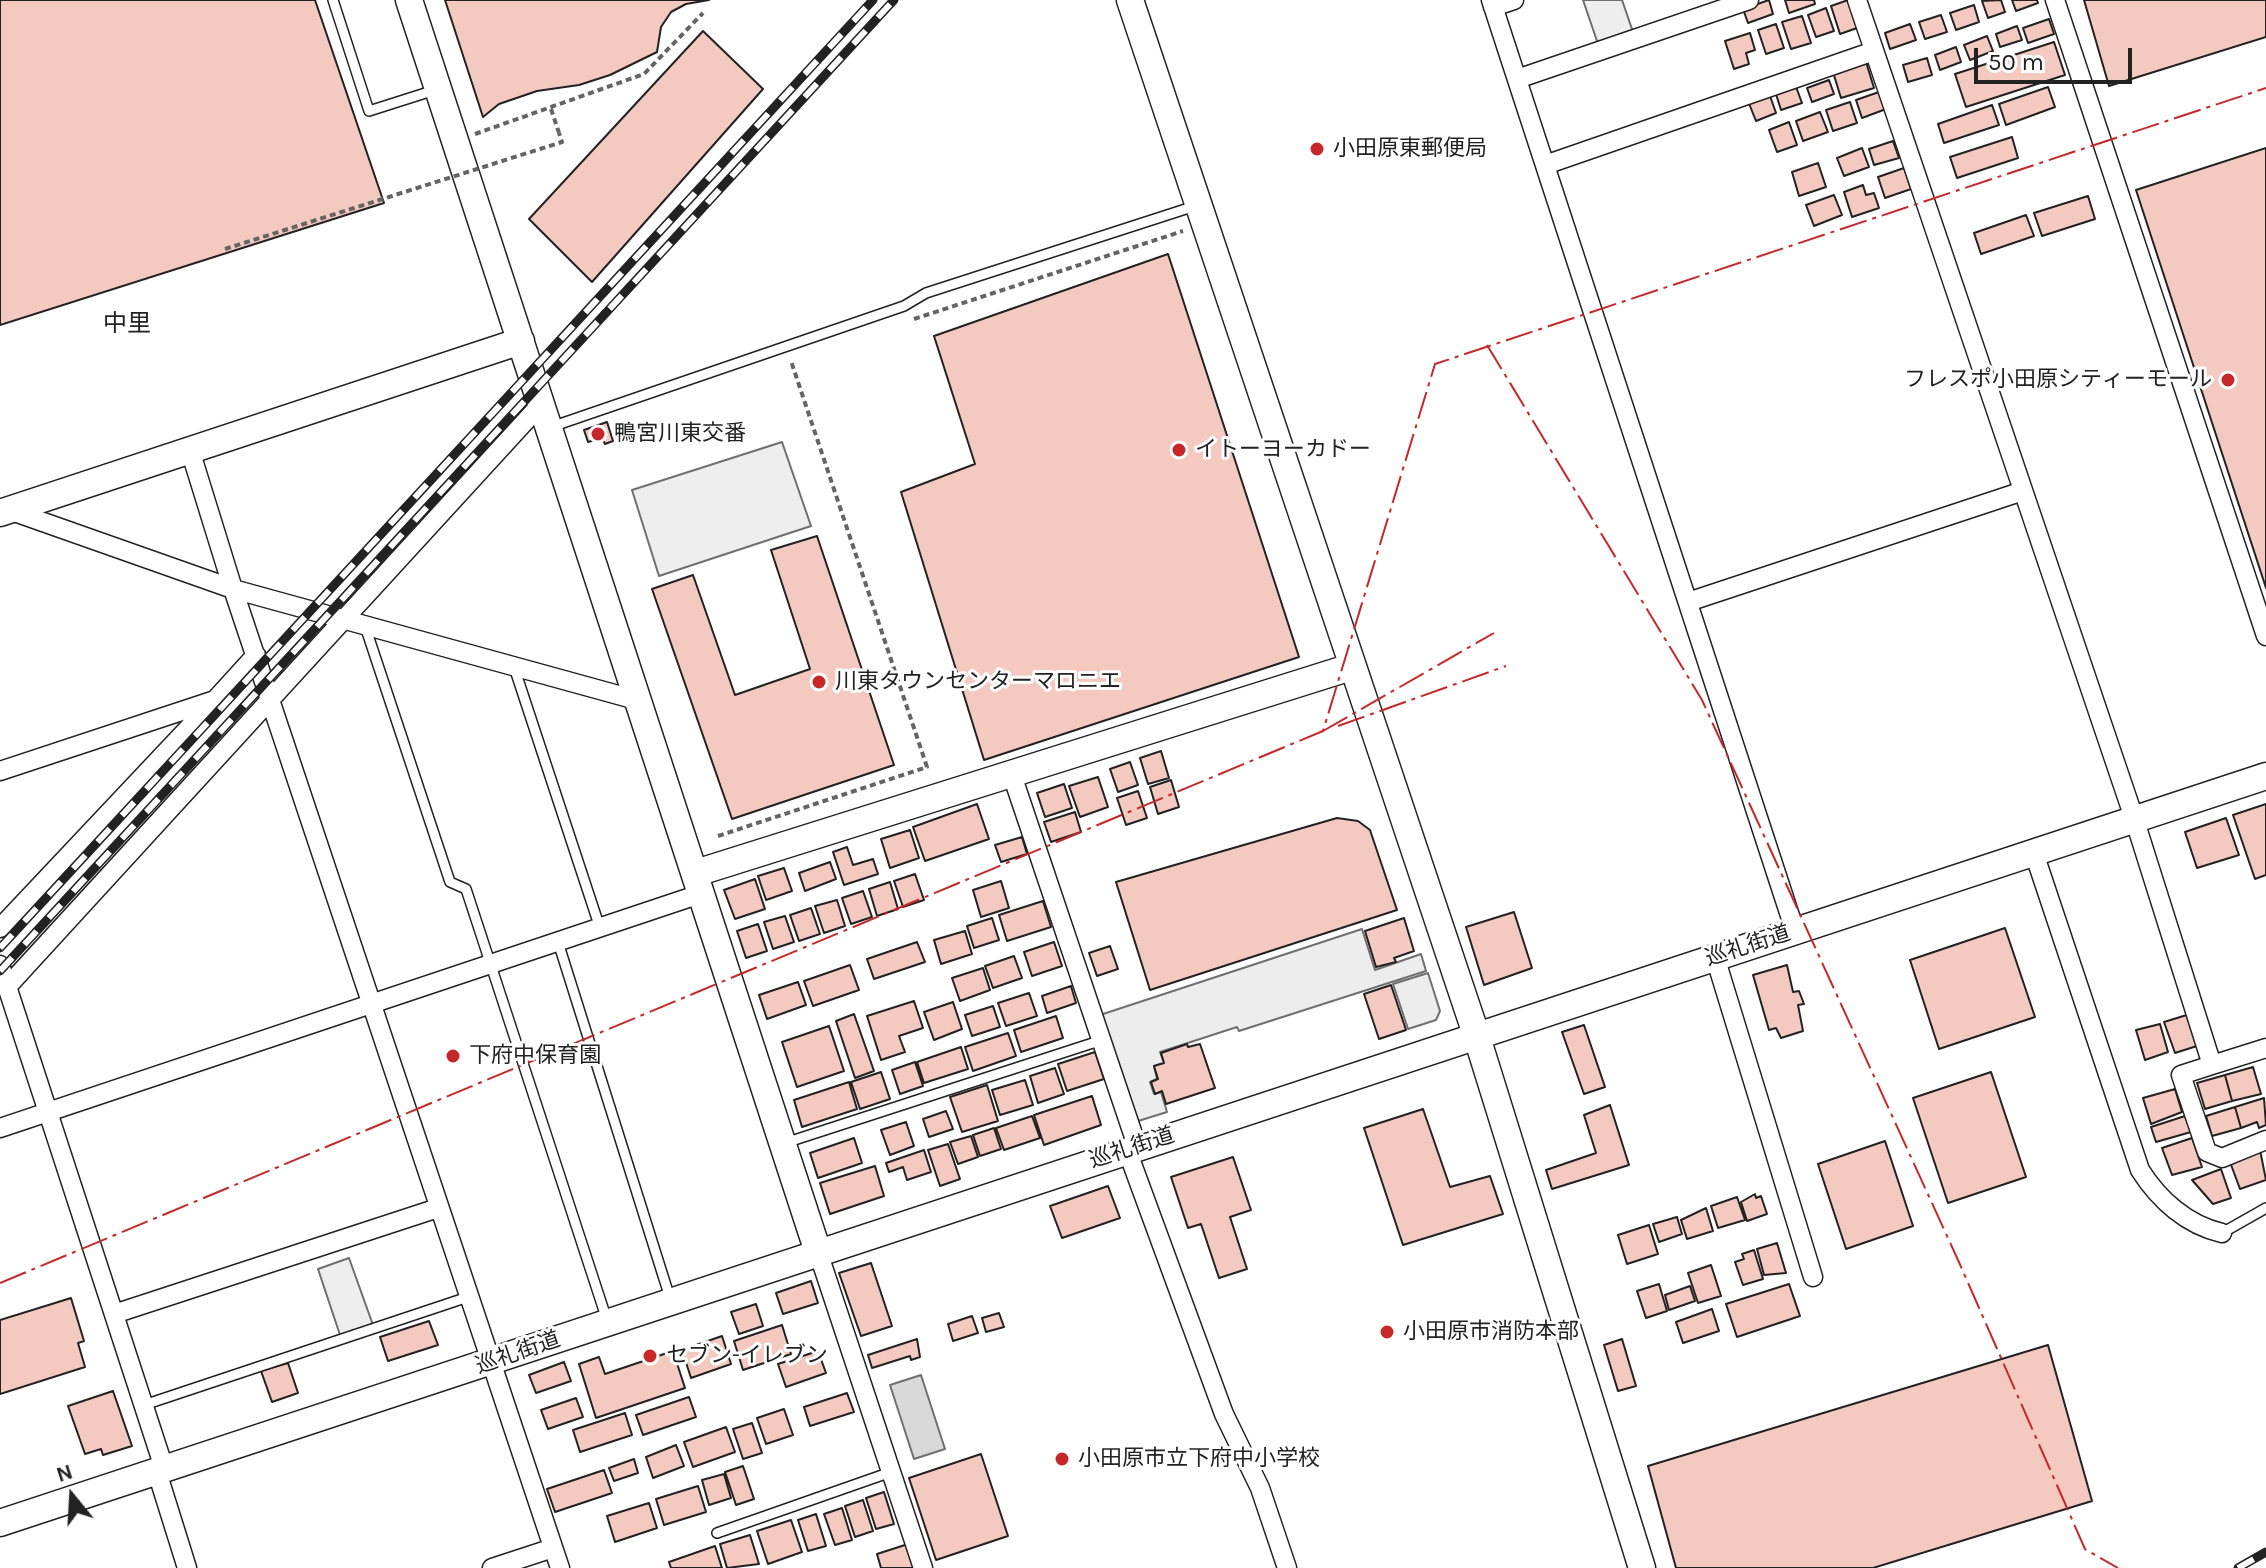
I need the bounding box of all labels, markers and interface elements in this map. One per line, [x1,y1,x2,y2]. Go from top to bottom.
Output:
scale bar [1978,32,2136,82]
text: 50 m [1988,48,2044,76]
place label: 小田原東郵便局 [1333,136,1487,162]
marker: 小田原東郵便局 [1308,140,1326,158]
district label: 中里 [103,310,151,338]
place label: フレスポ小田原シティーモール [1904,367,2212,393]
marker: フレスポ小田原シティーモール [2219,371,2237,389]
place label: 鴨宮川東交番 [614,421,746,447]
marker: 鴨宮川東交番 [589,425,607,443]
place label: イトーヨーカドー [1195,437,1371,463]
marker: イトーヨーカドー [1170,441,1188,459]
place label: 川東タウンセンターマロニエ [835,669,1121,695]
marker: 川東タウンセンターマロニエ [810,673,828,691]
street label: 巡礼街道 [1702,920,1794,972]
place label: 下府中保育園 [469,1043,601,1069]
marker: 下府中保育園 [444,1047,462,1065]
street label: 巡礼街道 [1086,1122,1178,1174]
place label: 小田原市消防本部 [1403,1319,1579,1345]
marker: 小田原市消防本部 [1378,1323,1396,1341]
street label: 巡礼街道 [472,1326,564,1380]
place label: セブン-イレブン [666,1343,828,1369]
marker: セブン-イレブン [641,1347,659,1365]
place label: 小田原市立下府中小学校 [1078,1446,1320,1472]
marker: 小田原市立下府中小学校 [1053,1450,1071,1468]
north arrow [32,1456,112,1536]
text: N [53,1458,76,1488]

